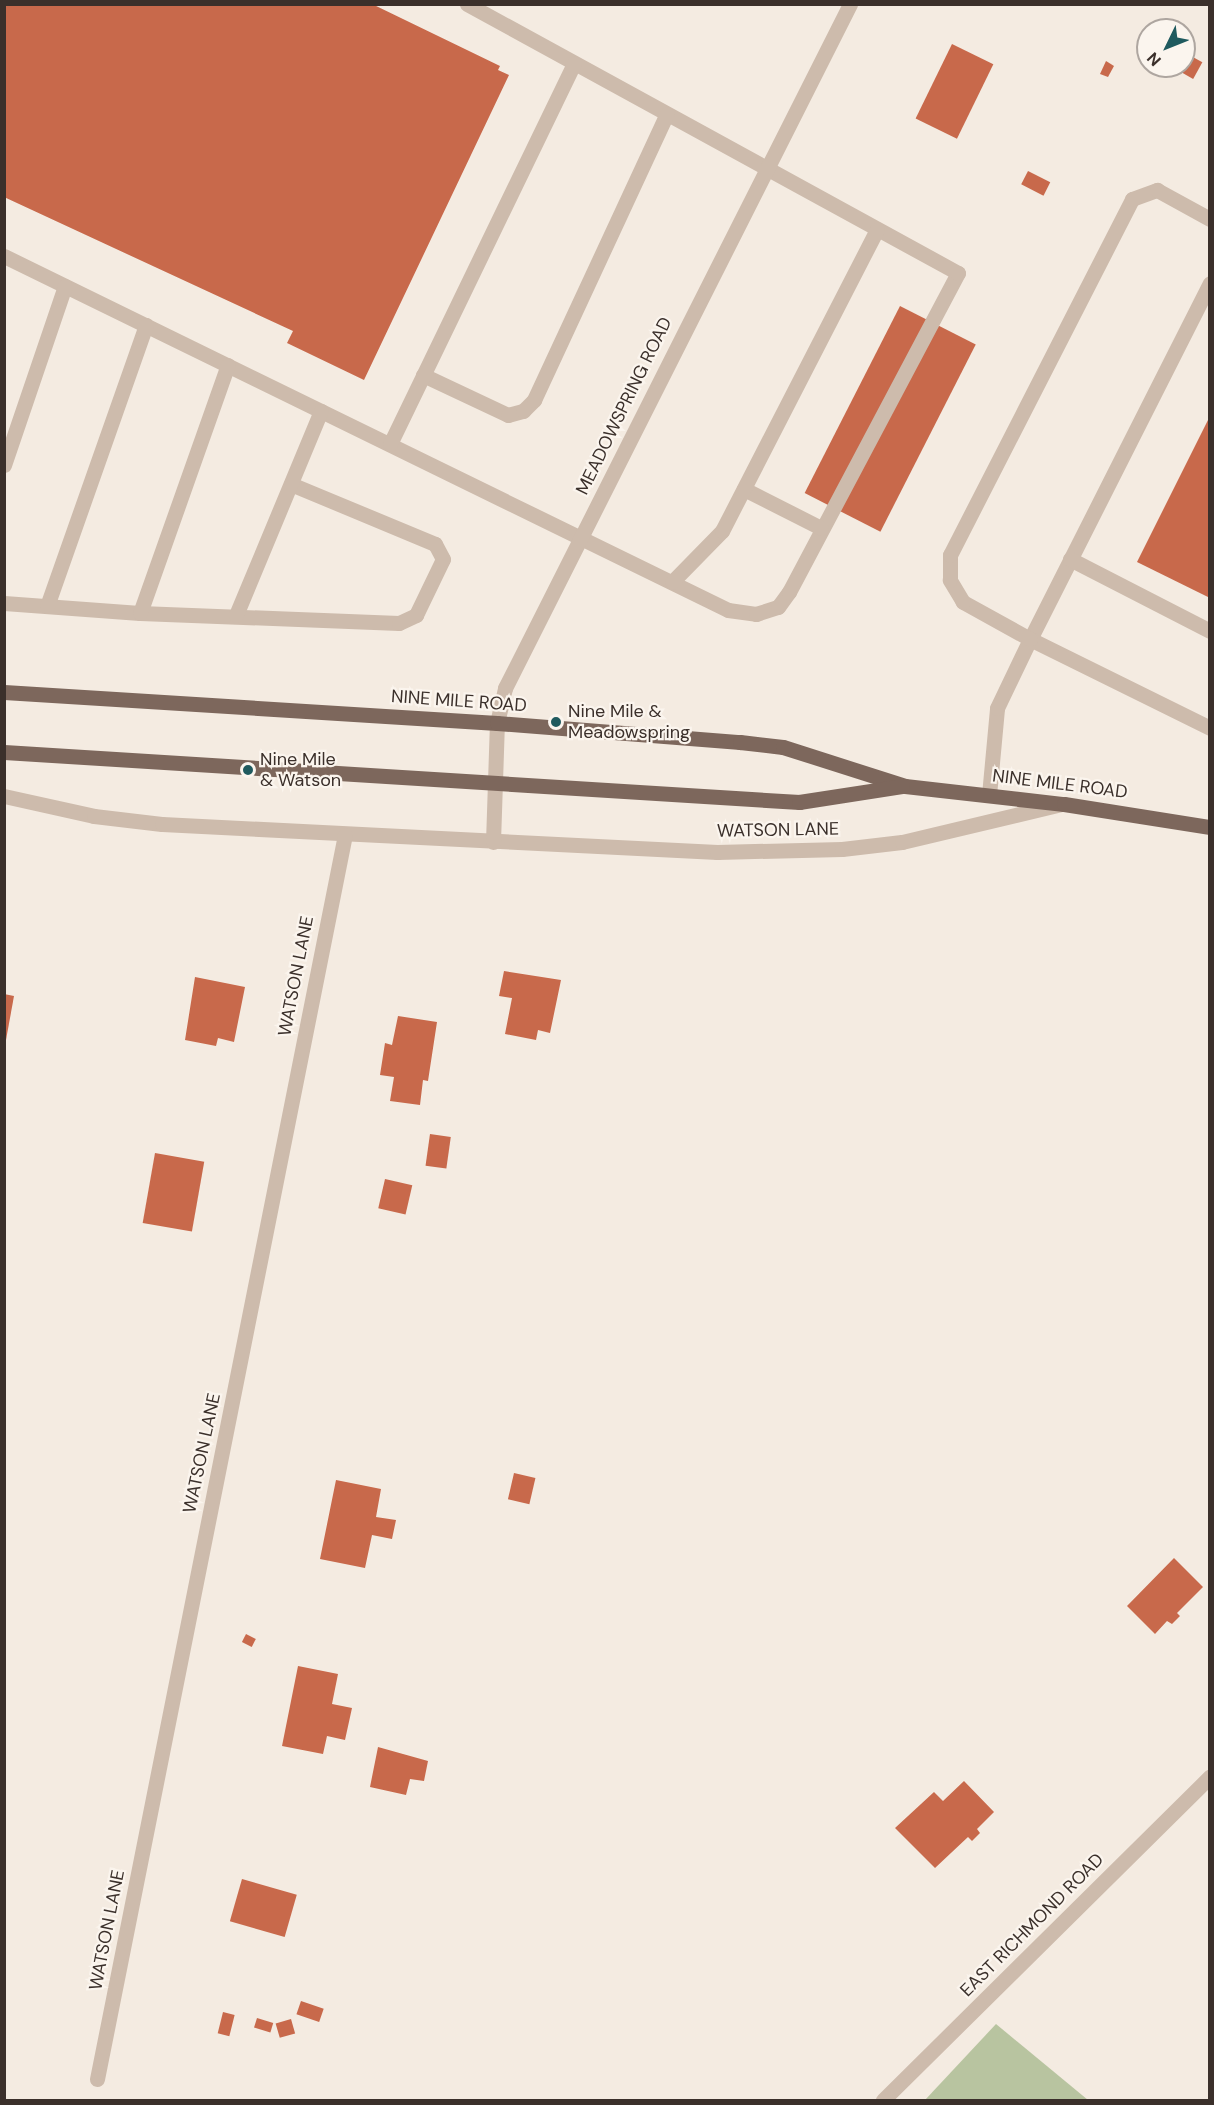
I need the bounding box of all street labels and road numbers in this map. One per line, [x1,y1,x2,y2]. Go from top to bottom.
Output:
street label: MEADOWSPRING ROAD [572,314,676,498]
street label: NINE MILE ROAD [390,685,528,717]
street label: NINE MILE ROAD [991,765,1129,803]
street label: WATSON LANE [717,818,839,842]
street label: WATSON LANE [274,914,318,1038]
street label: WATSON LANE [179,1391,225,1515]
street label: EAST RICHMOND ROAD [956,1849,1108,2001]
street label: WATSON LANE [85,1868,129,1992]

